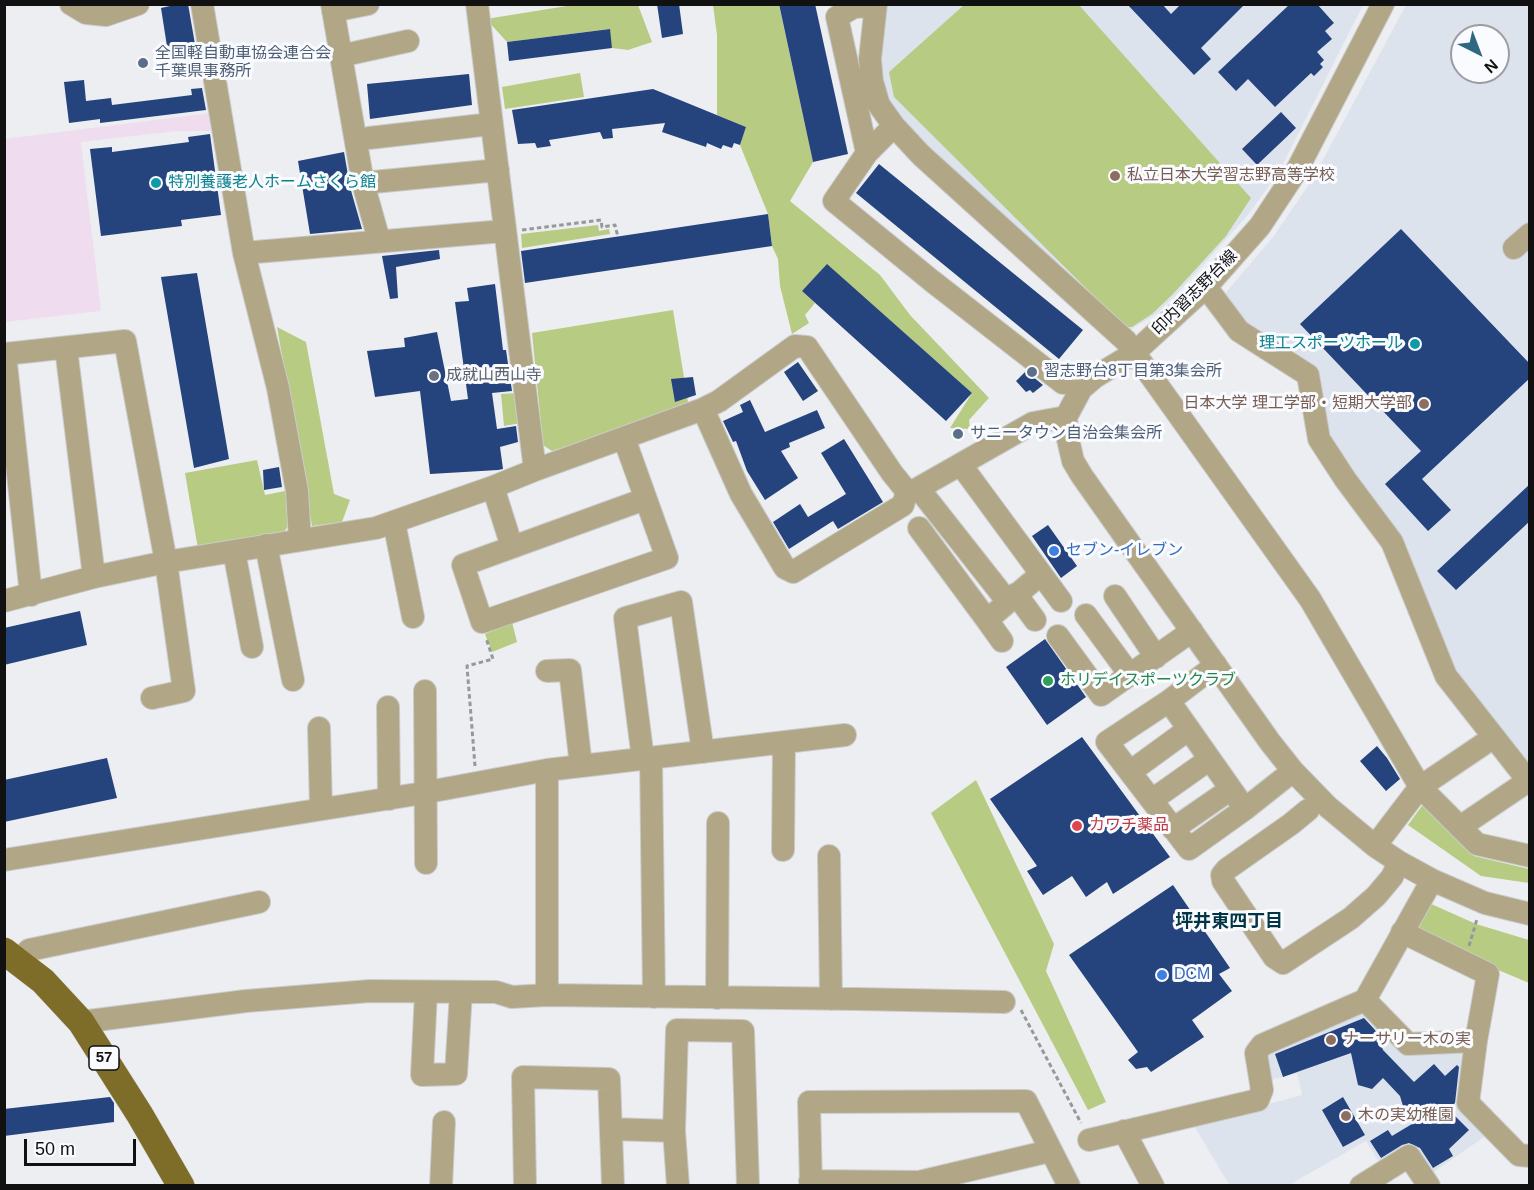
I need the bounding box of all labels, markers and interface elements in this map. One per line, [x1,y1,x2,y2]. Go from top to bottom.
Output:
north arrow [1450,24,1510,84]
place label: 全国軽自動車協会連合会 千葉県事務所 [155,44,331,82]
marker: 全国軽自動車協会連合会 千葉県事務所 [136,56,150,70]
text: N [1481,56,1501,76]
place label: 私立日本大学習志野高等学校 [1127,166,1335,186]
marker: 私立日本大学習志野高等学校 [1108,169,1122,183]
place label: 特別養護老人ホームさくら館 [168,173,376,193]
marker: 特別養護老人ホームさくら館 [149,176,163,190]
street label: 印内習志野台線 [1149,247,1241,339]
place label: 理工スポーツホール [1259,334,1403,354]
marker: 理工スポーツホール [1408,337,1422,351]
place label: 習志野台8丁目第3集会所 [1044,362,1222,382]
marker: 習志野台8丁目第3集会所 [1025,365,1039,379]
place label: 成就山西山寺 [446,366,542,386]
marker: 成就山西山寺 [427,369,441,383]
place label: 日本大学 理工学部・短期大学部 [1184,394,1412,414]
marker: 日本大学 理工学部・短期大学部 [1417,397,1431,411]
place label: サニータウン自治会集会所 [970,424,1162,444]
marker: サニータウン自治会集会所 [951,427,965,441]
place label: セブン-イレブン [1066,541,1183,561]
marker: セブン-イレブン [1047,544,1061,558]
place label: ホリデイスポーツクラブ [1060,671,1236,691]
marker: ホリデイスポーツクラブ [1041,674,1055,688]
place label: カワチ薬品 [1089,816,1169,836]
marker: カワチ薬品 [1070,819,1084,833]
district label: 坪井東四丁目 [1175,911,1283,933]
place label: DCM [1174,965,1210,985]
marker: DCM [1155,968,1169,982]
place label: ナーサリー木の実 [1343,1030,1471,1050]
marker: ナーサリー木の実 [1324,1033,1338,1047]
road number: 57 [89,1046,119,1070]
place label: 木の実幼稚園 [1358,1106,1454,1126]
marker: 木の実幼稚園 [1339,1109,1353,1123]
scale bar [27,1127,140,1165]
text: 50 m [35,1139,75,1159]

